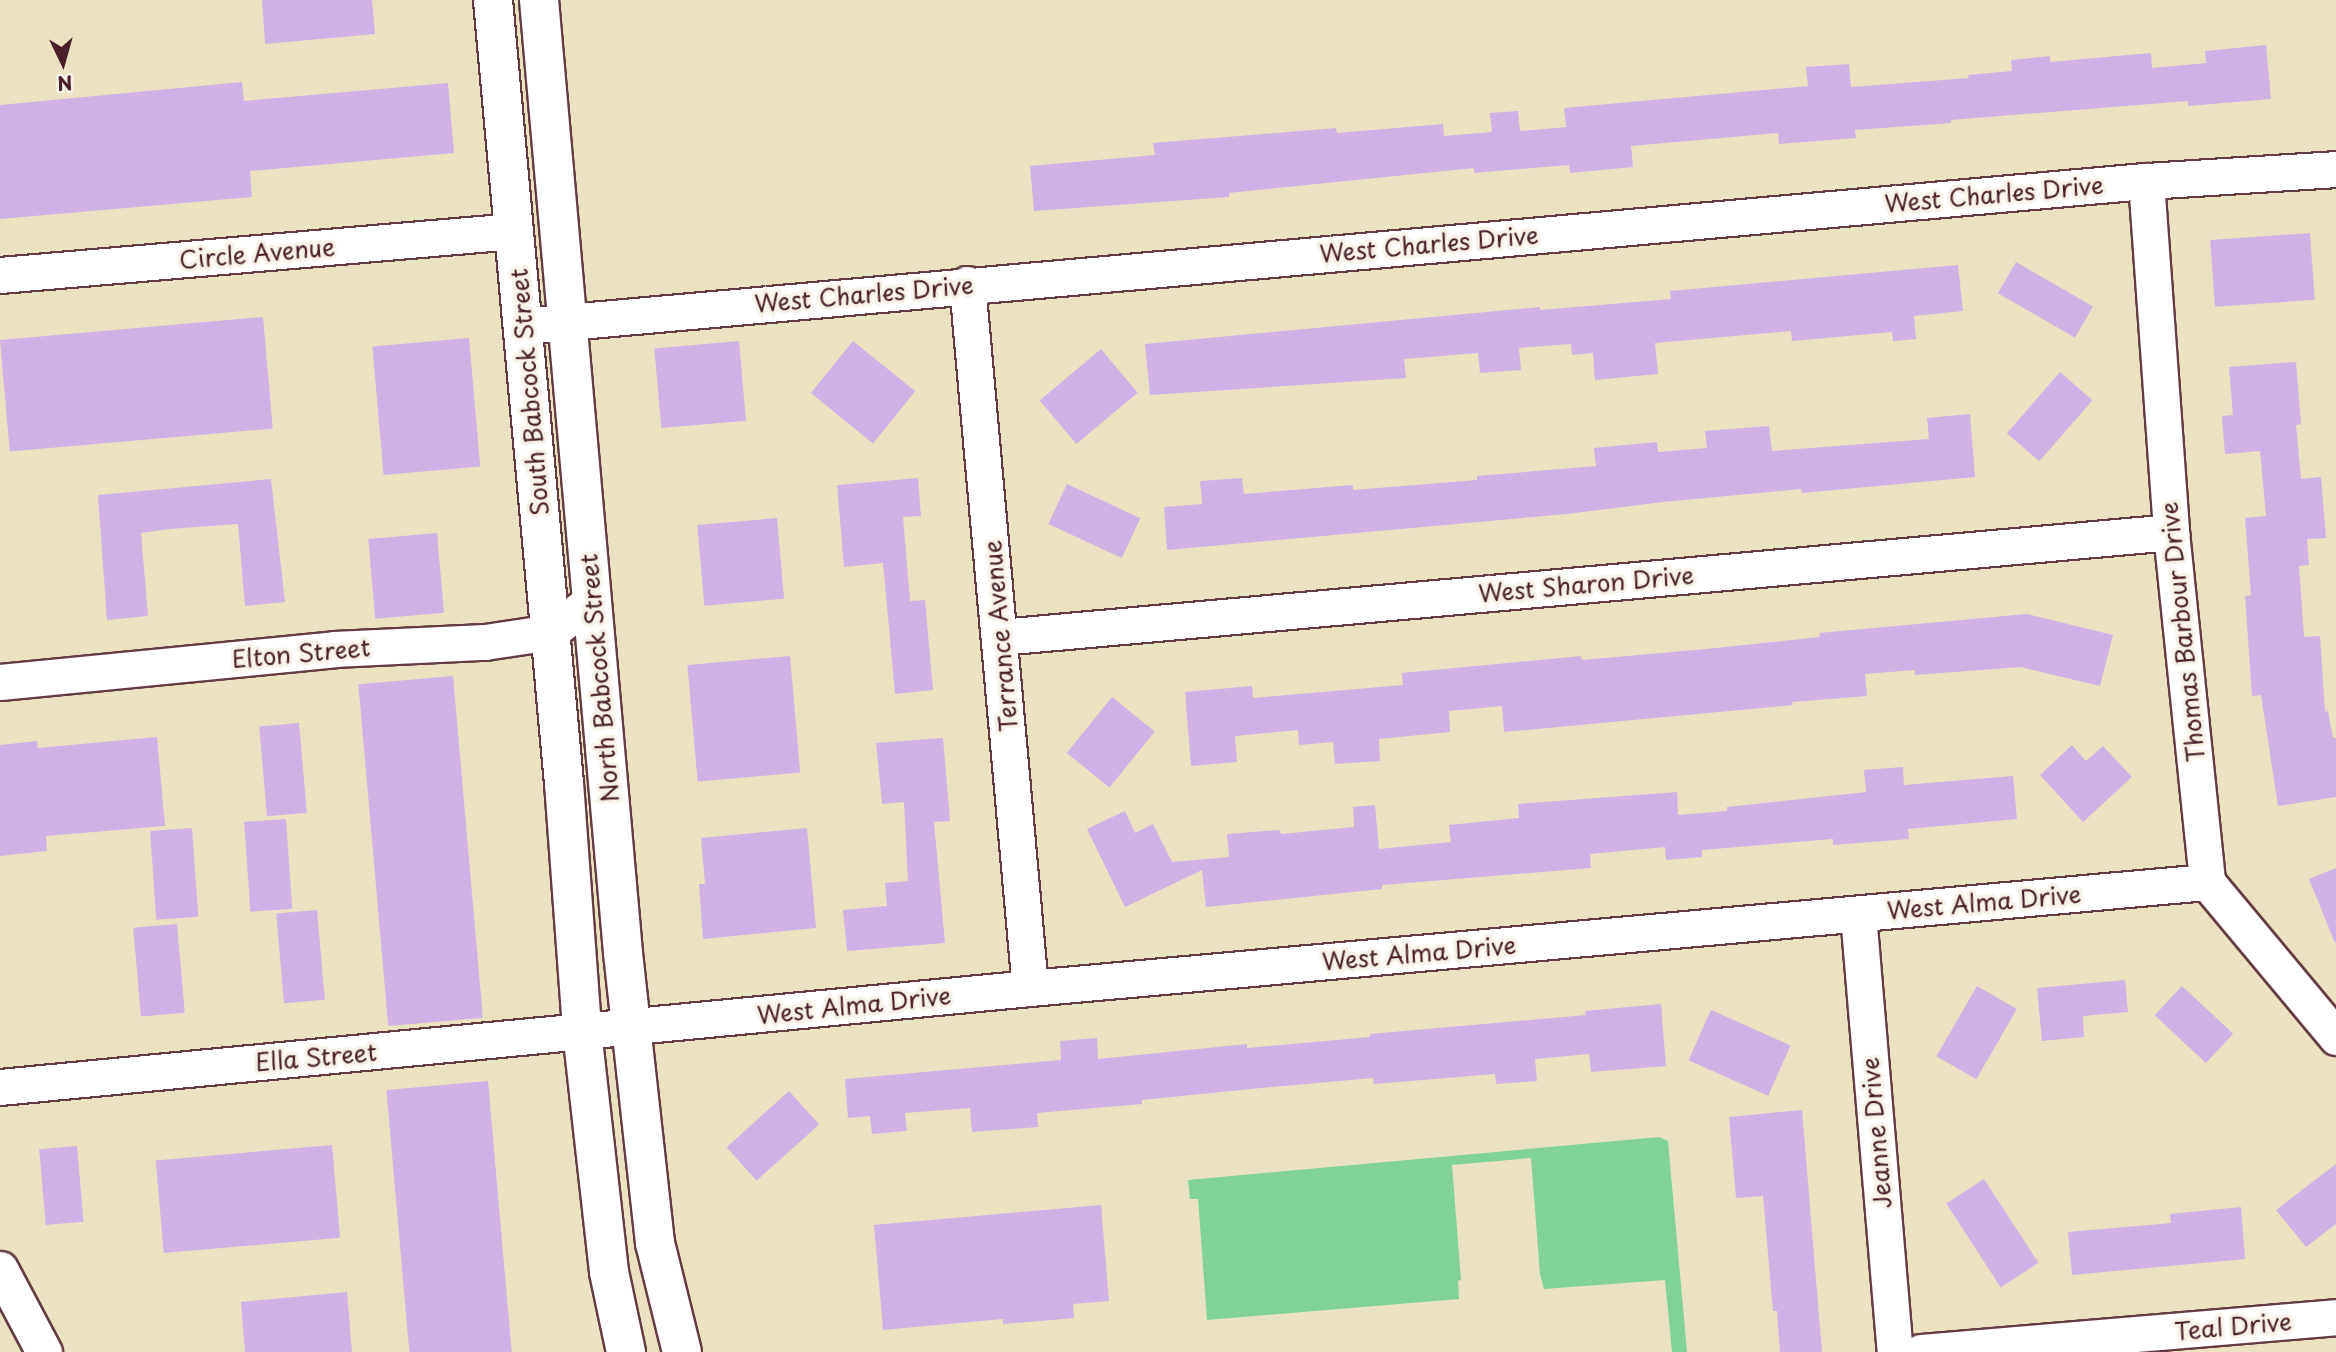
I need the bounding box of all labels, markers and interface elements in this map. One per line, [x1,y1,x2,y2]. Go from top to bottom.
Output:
north arrow [28,28,98,98]
text: N [56,69,74,99]
street label: West Charles Drive [1883,170,2105,218]
street label: West Charles Drive [1318,220,1540,268]
street label: Circle Avenue [177,232,337,274]
street label: South Babcock Street [504,266,554,518]
street label: West Charles Drive [753,270,975,318]
street label: Thomas Barbour Drive [2154,500,2210,764]
street label: Terrance Avenue [977,538,1023,734]
street label: North Babcock Street [574,552,624,804]
street label: West Sharon Drive [1477,560,1695,608]
street label: Elton Street [231,633,371,673]
street label: West Alma Drive [1885,879,2083,925]
street label: West Alma Drive [1320,930,1518,976]
street label: West Alma Drive [755,980,953,1030]
street label: Ella Street [254,1037,378,1077]
street label: Jeanne Drive [1855,1056,1897,1210]
street label: Teal Drive [2173,1307,2293,1345]

